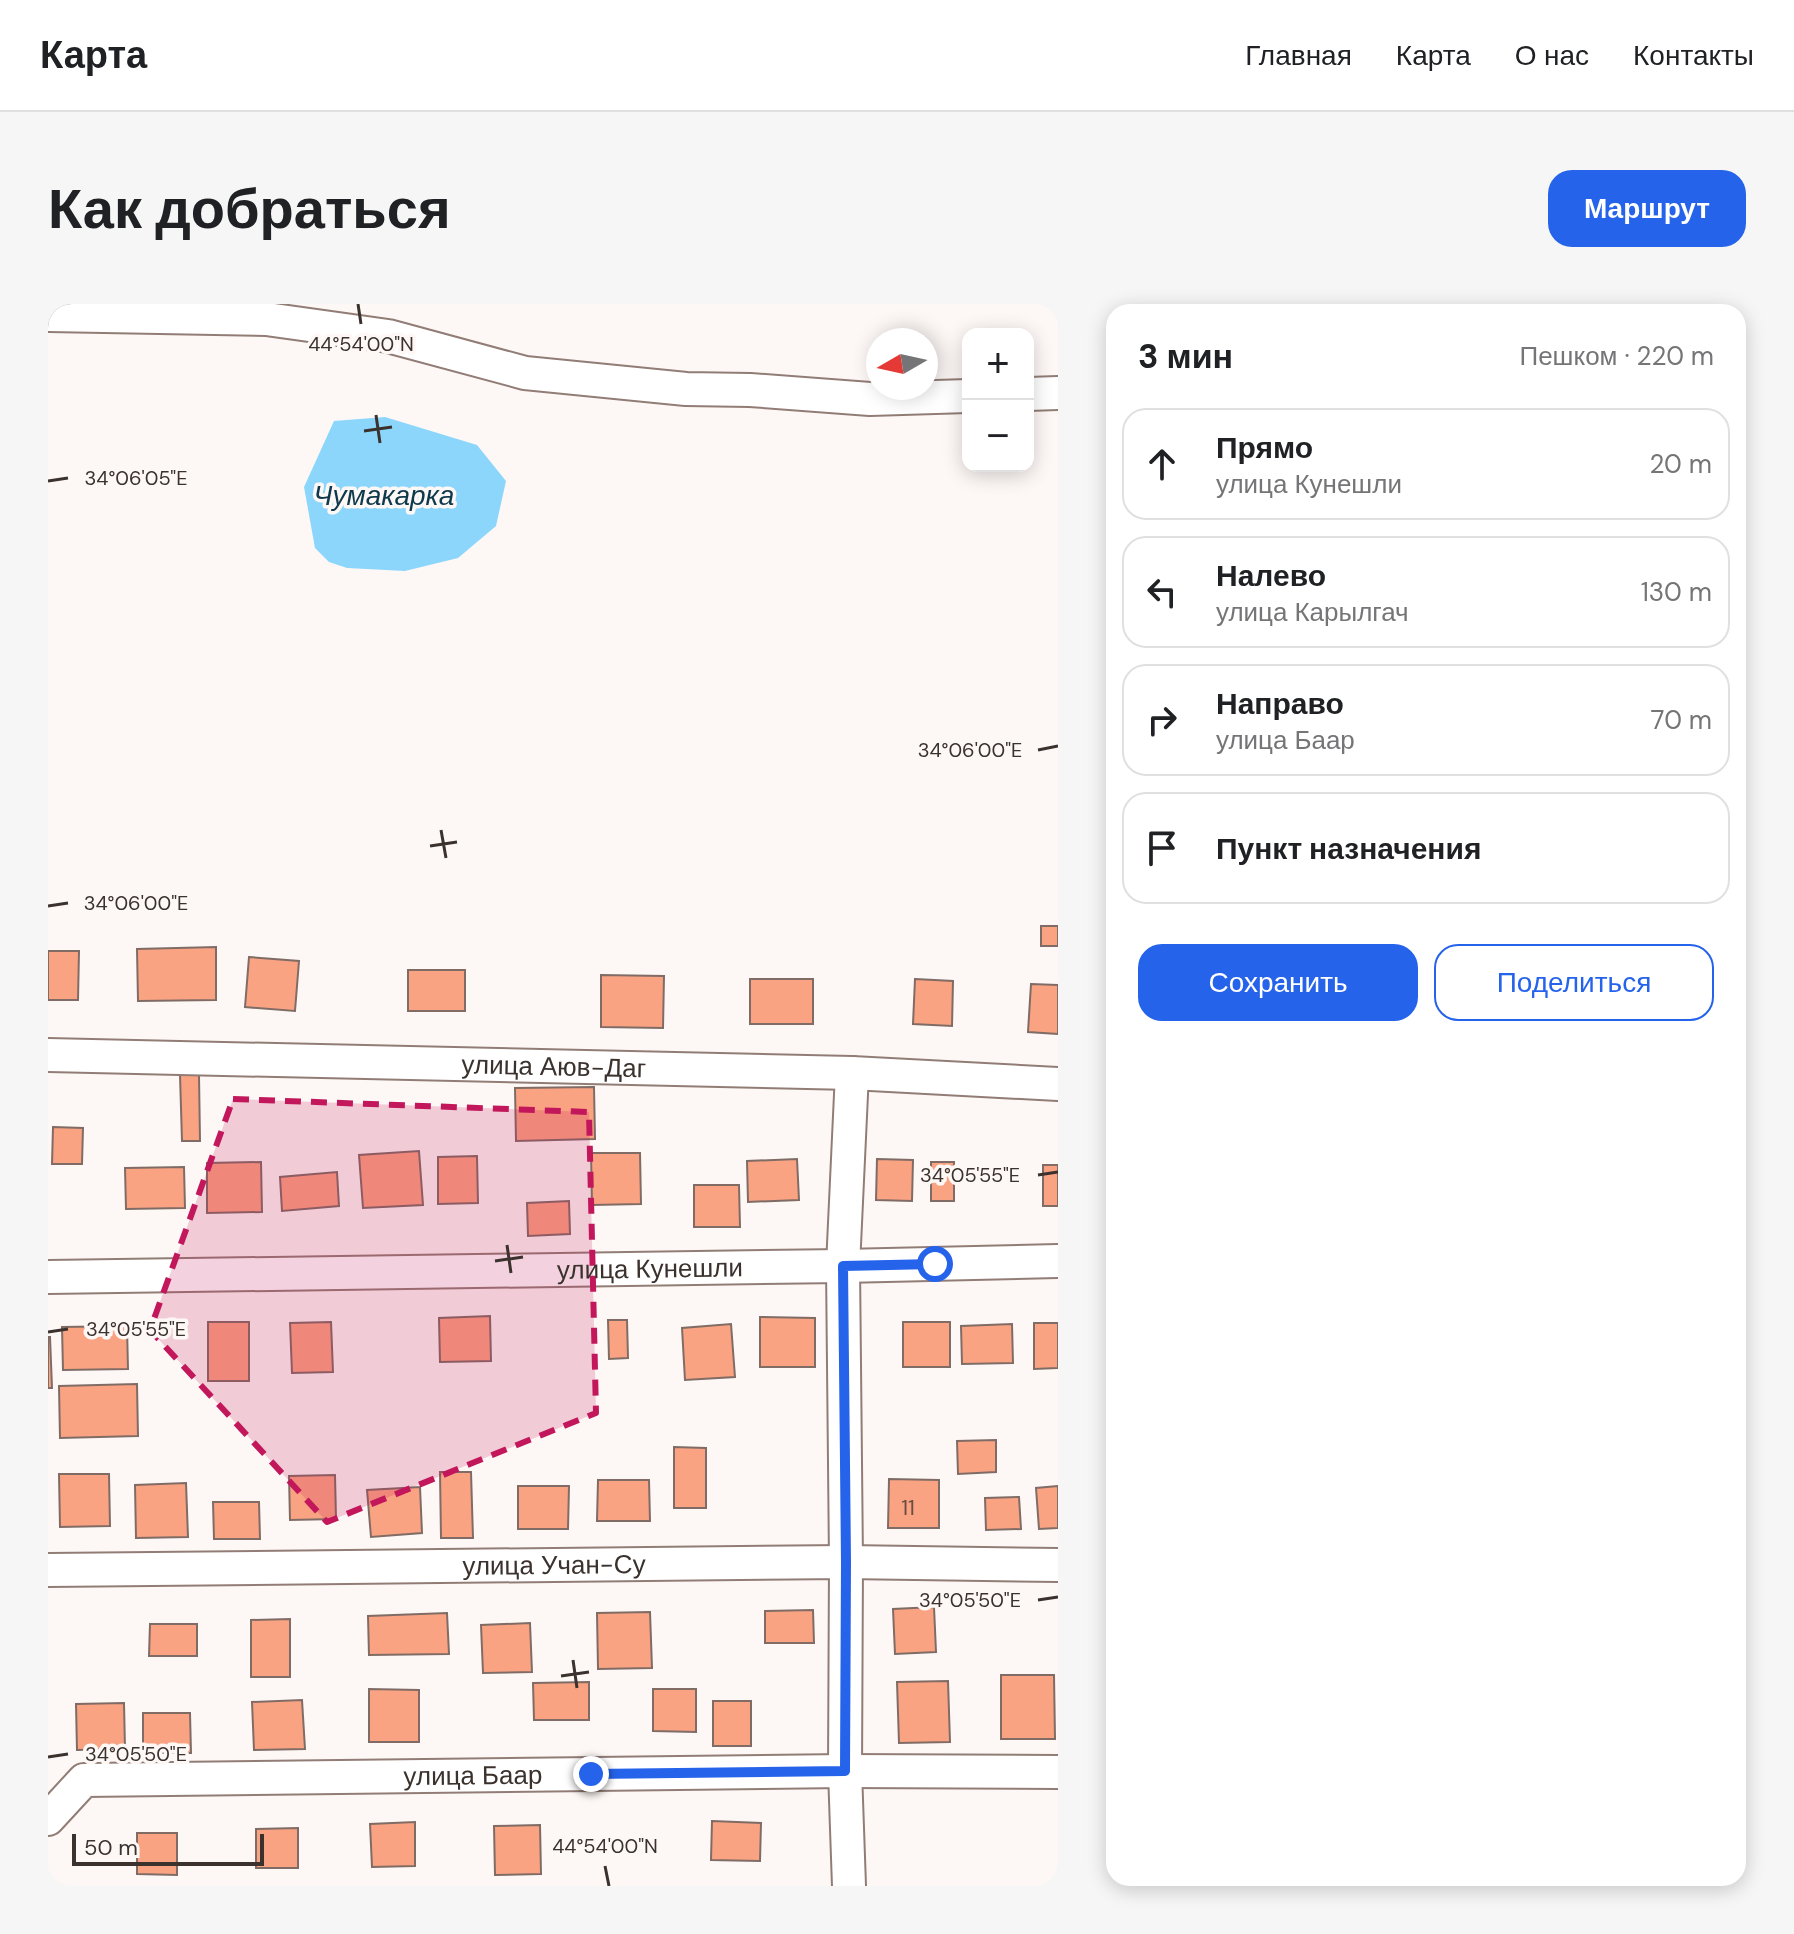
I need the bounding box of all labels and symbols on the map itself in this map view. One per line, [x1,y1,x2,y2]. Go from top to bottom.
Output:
north arrow [866,328,938,400]
text: 44°54'00"N [308,331,414,357]
text: 34°06'05"E [85,465,187,491]
water label: Чумакарка [314,477,454,514]
text: 34°06'00"E [918,737,1022,763]
text: 34°06'00"E [84,890,188,916]
street label: улица Аюв-Даг [461,1047,647,1085]
text: 34°05'55"E [920,1162,1020,1188]
route start [917,1246,953,1282]
street label: улица Кунешли [557,1250,743,1287]
text: 34°05'55"E [86,1316,186,1342]
house number: 11 [901,1493,915,1522]
street label: улица Учан-Су [462,1547,646,1583]
text: 34°05'50"E [919,1587,1021,1613]
text: 34°05'50"E [85,1741,187,1767]
route end [573,1756,609,1792]
street label: улица Баар [403,1758,543,1793]
scale bar [72,1830,264,1866]
text: 44°54'00"N [552,1833,658,1859]

